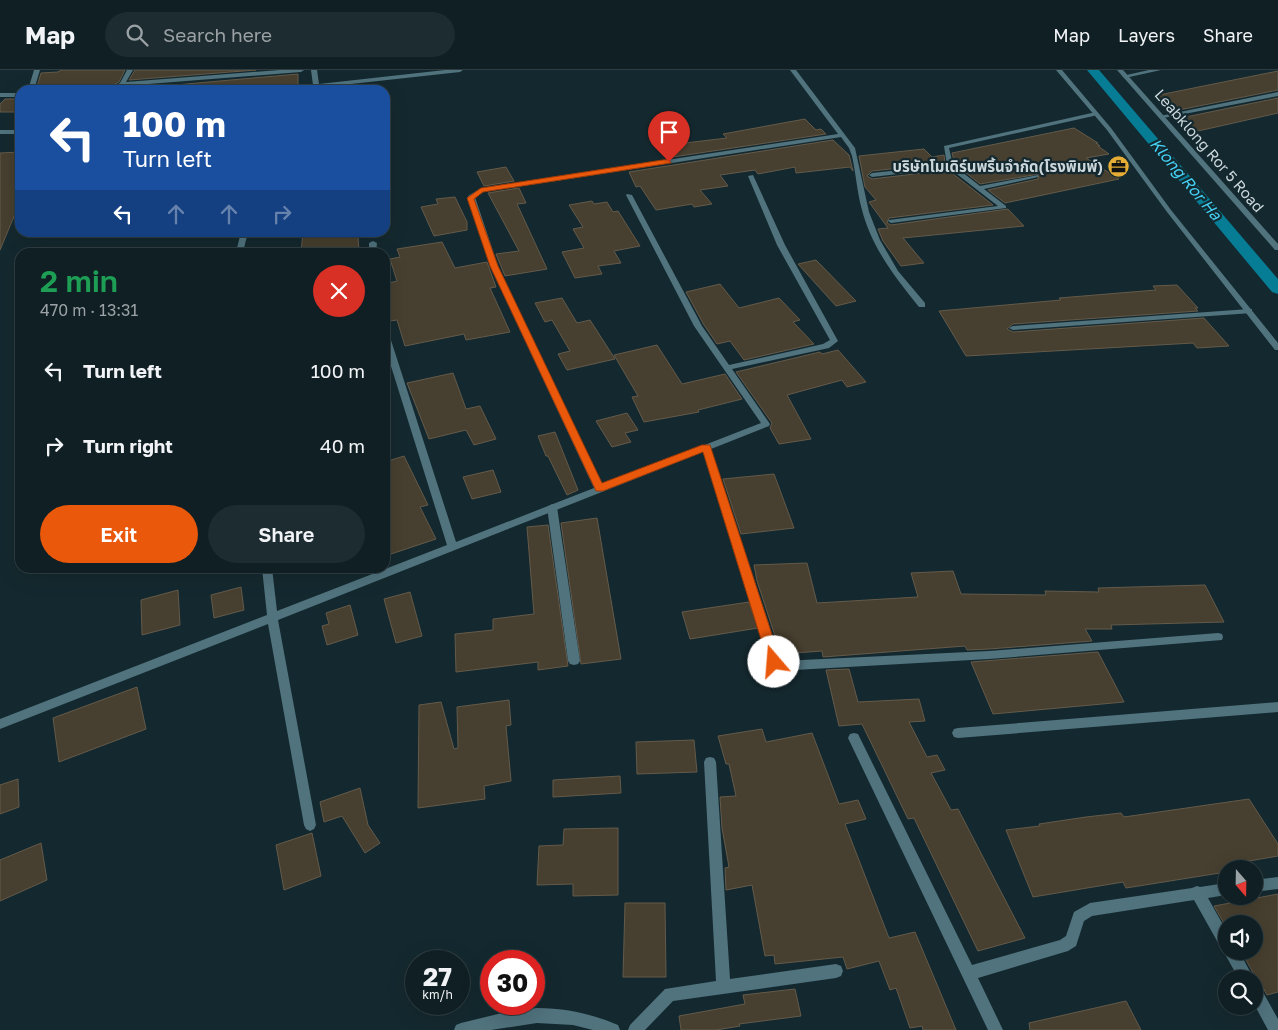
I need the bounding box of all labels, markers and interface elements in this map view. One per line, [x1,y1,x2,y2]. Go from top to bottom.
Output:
search box [105,12,455,57]
text: Map [25,20,75,49]
icon: search [123,21,151,49]
text: Search here [163,23,272,46]
text: Map [1053,24,1090,46]
text: Layers [1118,24,1175,46]
text: Share [1203,24,1253,46]
street label: Leabklong Ror 5 Road [1151,85,1268,215]
text: 100 m [123,103,226,145]
icon: left [40,105,105,170]
pin [648,111,690,162]
icon: arrive [655,118,683,146]
water label: Klong Ror Ha [1146,134,1227,225]
text: Turn left [123,145,212,172]
office icon: บริษัทโมเดิร์นพริ้นจำกัด(โรงพิมพ์) [1107,155,1131,179]
place label: บริษัทโมเดิร์นพริ้นจำกัด(โรงพิมพ์) [893,157,1103,175]
icon: left [109,200,137,228]
icon: ahead [162,200,190,228]
icon: ahead [215,200,243,228]
icon: right [268,200,296,228]
text: 2 min [40,263,118,299]
button: close [313,265,365,317]
text: 470 m · 13:31 [40,300,138,320]
icon: left [40,357,68,385]
text: Turn left [83,359,162,382]
text: 100 m [311,359,365,382]
icon: right [40,432,68,460]
text: Turn right [83,434,173,457]
text: 40 m [320,434,365,457]
button: Exit [40,505,198,563]
button: Share [208,505,365,563]
position arrow [747,635,799,687]
north arrow [1218,860,1262,905]
map controls [1218,860,1263,1015]
button: sound [1218,915,1263,960]
speed limit sign: 30 [480,950,545,1015]
text: 27 [423,961,452,992]
button: search [1218,970,1263,1015]
text: km/h [422,987,453,1002]

